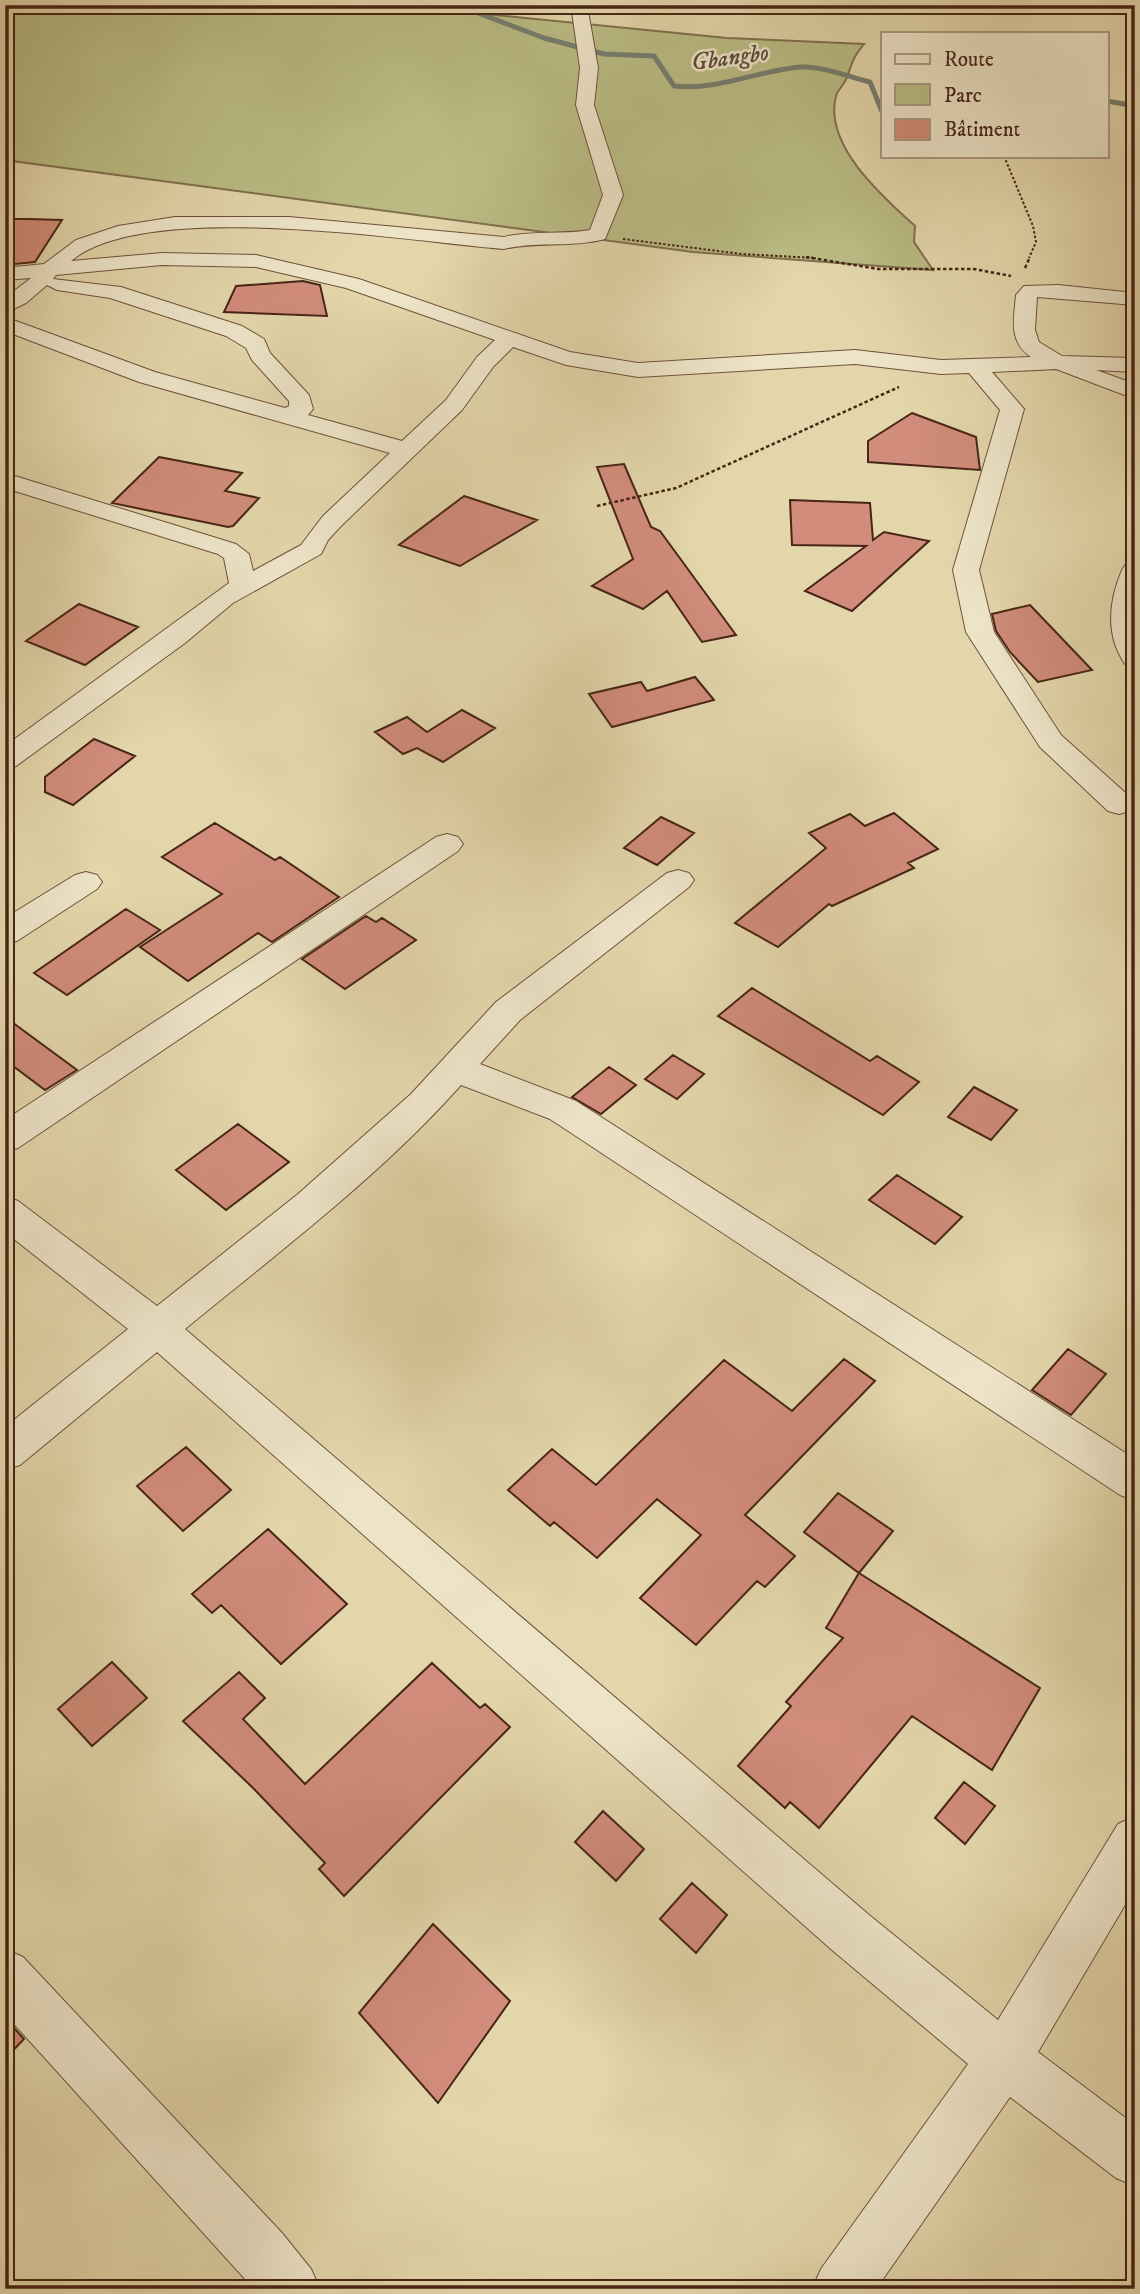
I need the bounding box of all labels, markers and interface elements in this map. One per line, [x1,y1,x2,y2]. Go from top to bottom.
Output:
legend [881,32,1108,158]
water label: Gbangbo [689,38,771,78]
text: Route [944,47,994,73]
text: Parc [944,83,982,109]
text: Bâtiment [944,117,1021,143]

